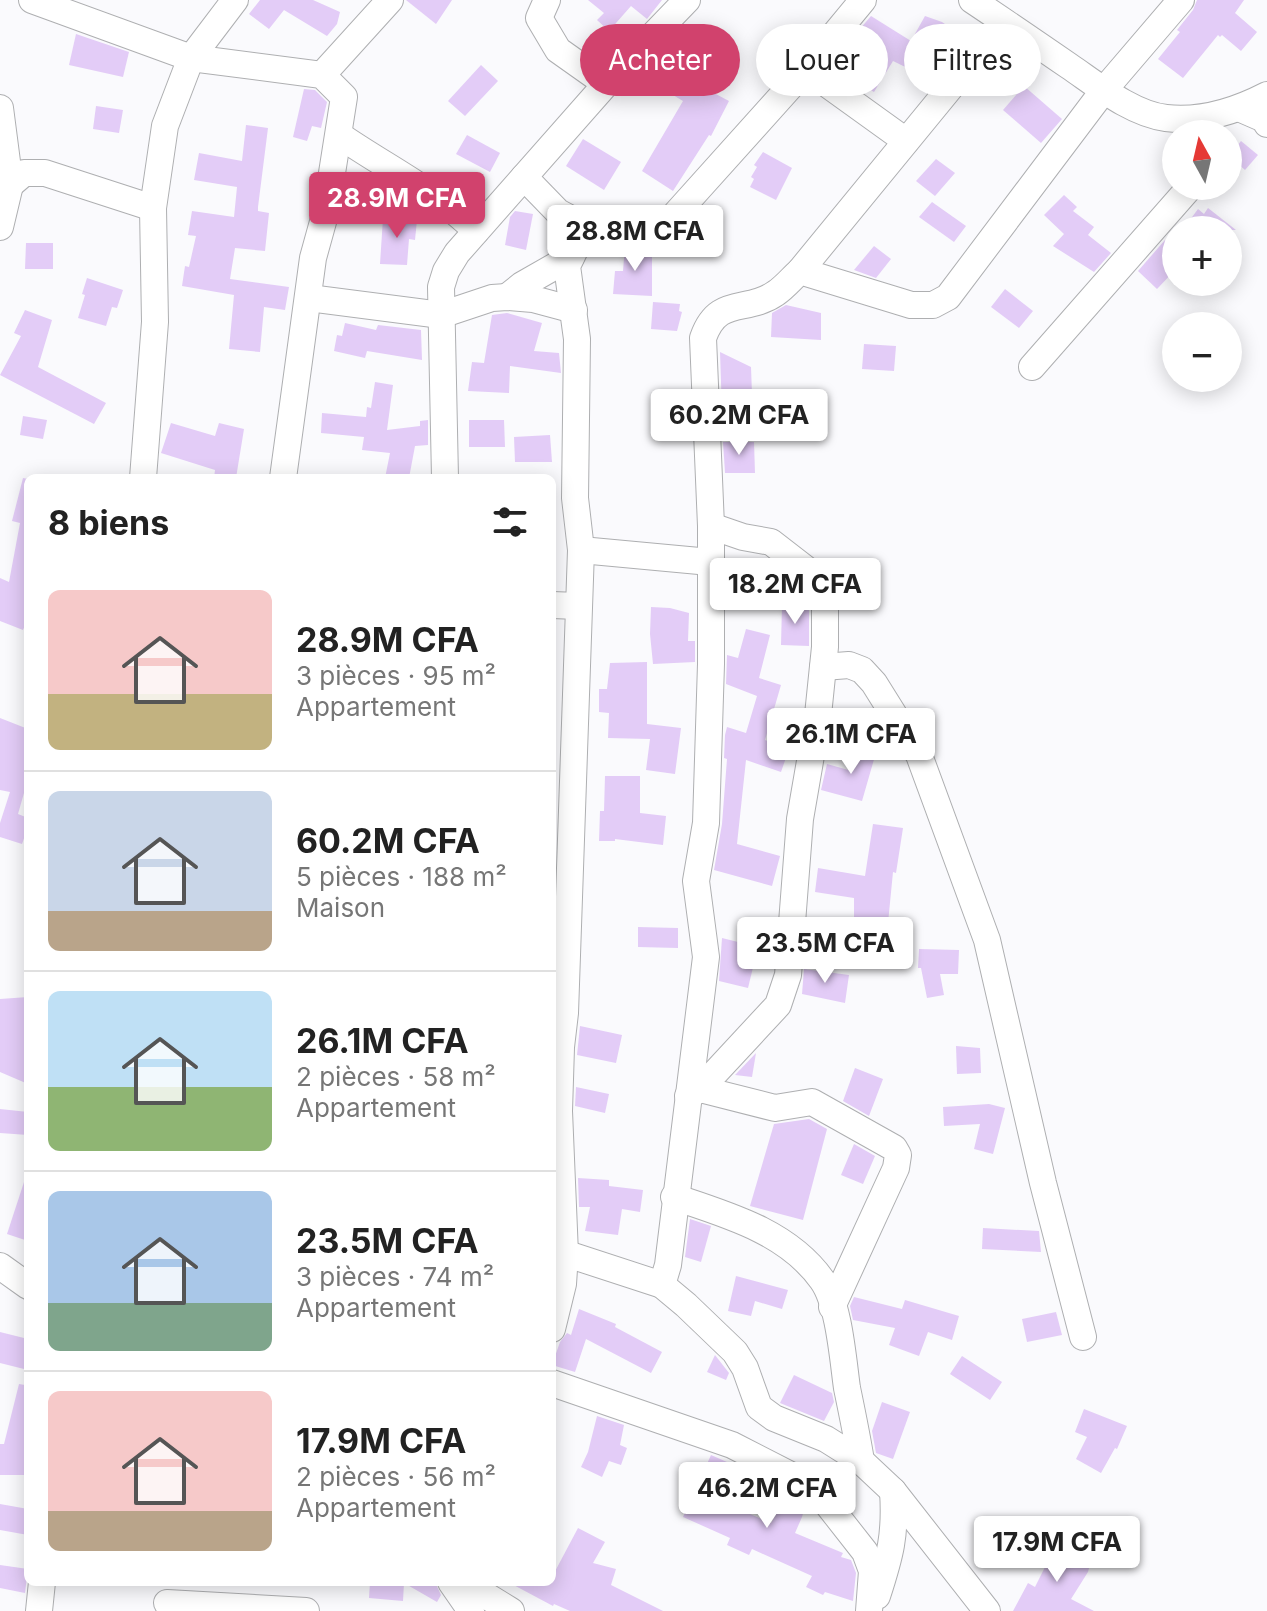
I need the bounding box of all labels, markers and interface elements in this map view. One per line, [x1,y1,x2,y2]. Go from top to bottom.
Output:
chip: Acheter [580,24,740,96]
chip: Louer [756,24,888,96]
chip: Filtres [904,24,1041,96]
north arrow [1162,120,1242,200]
map controls [1162,120,1242,392]
pin: 28.9M CFA [305,172,489,240]
text: 28.9M CFA [327,182,467,213]
pin: 28.8M CFA [543,205,727,273]
text: 28.8M CFA [565,215,705,246]
button: + [1162,216,1242,296]
button: − [1162,312,1242,392]
pin: 60.2M CFA [647,389,831,457]
text: 60.2M CFA [669,399,809,430]
icon: filters [488,500,532,544]
text: 8 biens [48,502,169,543]
pin: 18.2M CFA [703,558,887,626]
text: 18.2M CFA [728,568,862,599]
text: 28.9M CFA [296,619,479,660]
icon: home [112,622,208,718]
text: 3 pièces · 95 m² [296,660,496,691]
text: Appartement [296,691,456,722]
pin: 26.1M CFA [759,708,943,776]
text: 26.1M CFA [785,718,917,749]
text: 60.2M CFA [296,820,480,861]
icon: home [112,823,208,919]
text: 5 pièces · 188 m² [296,861,507,892]
text: Maison [296,892,385,923]
pin: 23.5M CFA [733,917,917,985]
text: 23.5M CFA [755,927,895,958]
text: 26.1M CFA [296,1020,469,1061]
icon: home [112,1023,208,1119]
text: 2 pièces · 58 m² [296,1061,496,1092]
text: Appartement [296,1092,456,1123]
text: 23.5M CFA [296,1220,479,1261]
icon: home [112,1223,208,1319]
text: 3 pièces · 74 m² [296,1261,494,1292]
text: Appartement [296,1292,456,1323]
text: 17.9M CFA [296,1420,466,1461]
icon: home [112,1423,208,1519]
text: 2 pièces · 56 m² [296,1461,496,1492]
pin: 46.2M CFA [675,1462,859,1530]
text: 46.2M CFA [697,1472,837,1503]
text: Appartement [296,1492,456,1523]
pin: 17.9M CFA [965,1516,1149,1584]
text: 17.9M CFA [992,1526,1122,1557]

